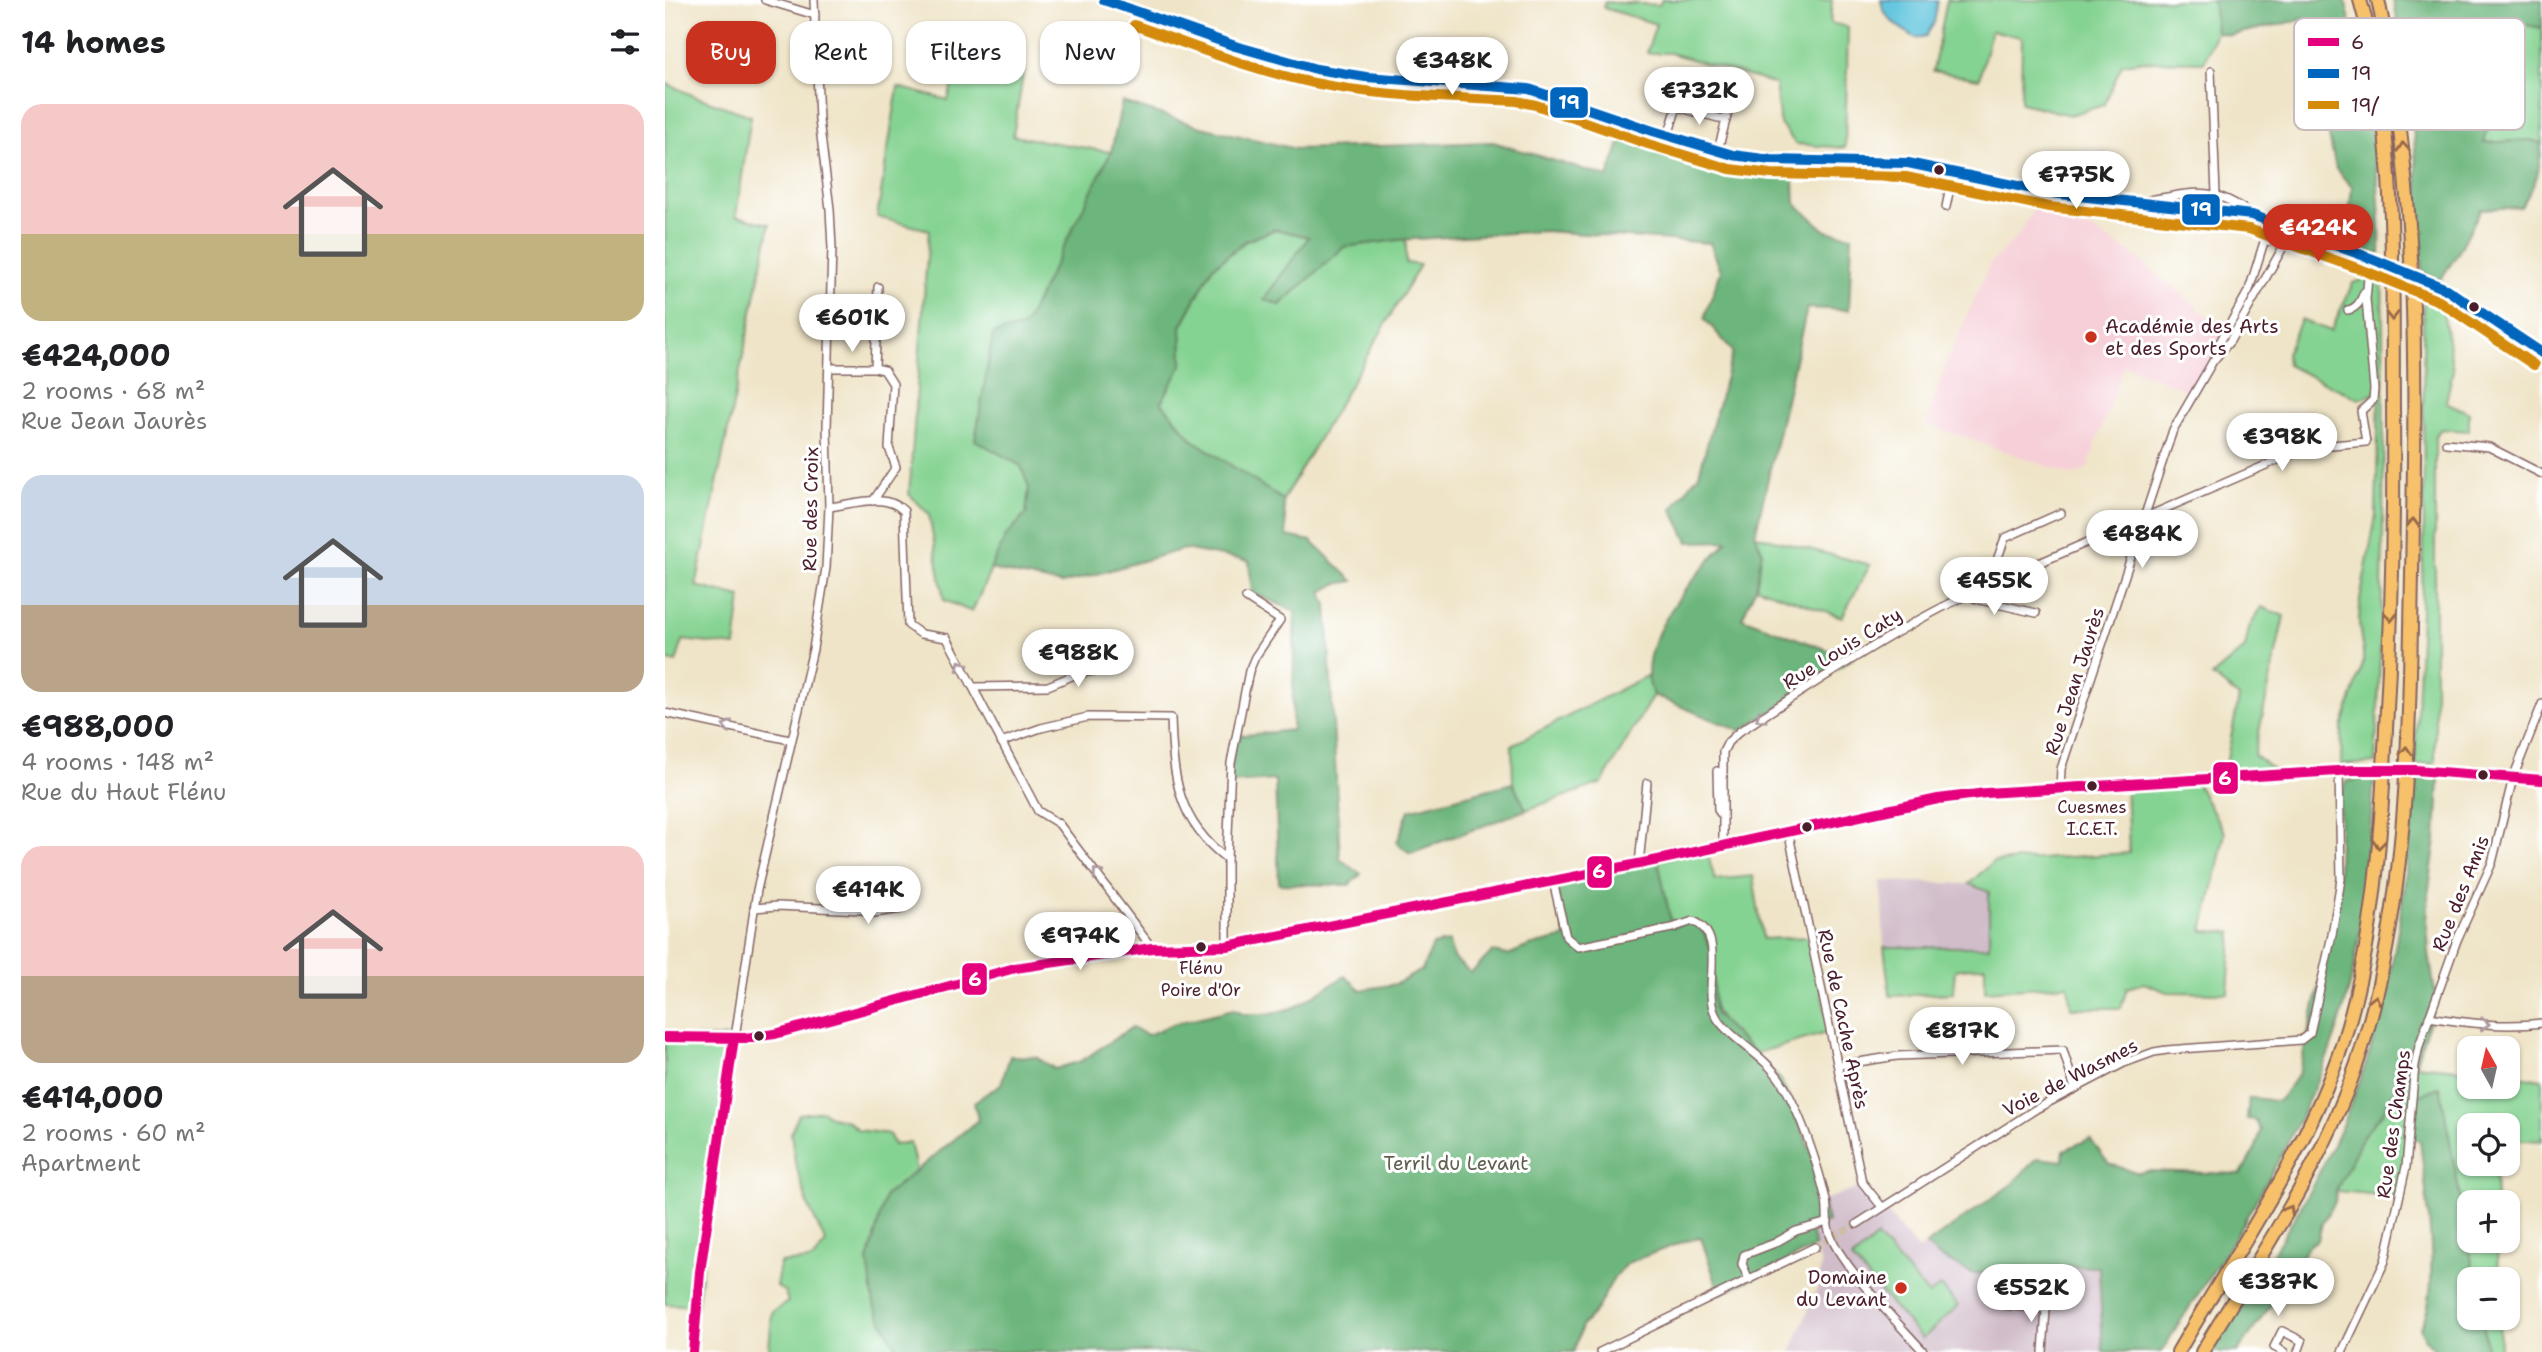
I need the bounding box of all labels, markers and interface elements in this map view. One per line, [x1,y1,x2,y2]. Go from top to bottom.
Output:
legend [2294,18,2525,130]
chip: Buy [686,21,776,84]
chip: Rent [790,21,892,84]
chip: Filters [906,21,1026,84]
chip: New [1040,21,1140,84]
text: 14 homes [21,22,166,63]
icon: filters [606,23,644,61]
text: 6 [2351,30,2364,55]
pin: €348K [1403,38,1501,97]
text: €348K [1412,45,1492,75]
text: 19 [2351,61,2372,86]
pin: €732K [1650,68,1748,127]
text: €732K [1660,75,1738,105]
line badge: 19 [1549,86,1589,119]
text: 19 [1558,90,1580,115]
text: 19/ [2351,93,2380,118]
one-way arrow [2396,142,2411,153]
icon: home [270,149,396,275]
pin: €775K [2027,152,2125,211]
text: €775K [2038,159,2114,189]
unlabelled marker [1932,163,1946,177]
line badge: 19 [2181,193,2221,226]
text: 19 [2190,197,2212,222]
pin: €424K [2269,204,2367,264]
text: €424K [2279,212,2357,242]
pin: €601K [803,294,901,354]
unlabelled marker [2467,300,2481,314]
text: €601K [815,302,889,332]
one-way arrow [2384,311,2400,322]
place label: Académie des Arts et des Sports [2105,314,2279,361]
marker: Académie des Arts et des Sports [2083,329,2099,345]
text: €424,000 [21,335,171,376]
text: 2 rooms · 68 m² [21,376,205,406]
text: Rue Jean Jaurès [21,406,207,436]
pin: €398K [2233,414,2331,473]
text: €398K [2242,421,2322,451]
street label: Rue des Croix [797,446,824,571]
pin: €484K [2093,510,2191,570]
text: €484K [2102,518,2182,548]
one-way arrow [2405,518,2421,528]
icon: home [270,520,396,646]
pin: €455K [1945,558,2043,617]
text: €455K [1956,565,2032,595]
street label: Rue Louis Caty [1778,602,1906,695]
street label: Rue Jean Jaurès [2039,604,2110,758]
one-way arrow [2383,612,2399,623]
pin: €988K [1029,630,1127,689]
text: €988K [1038,637,1118,667]
one-way arrow [956,659,970,672]
text: €988,000 [21,706,175,747]
one-way arrow [1755,710,1768,723]
one-way arrow [721,720,733,735]
one-way arrow [2398,745,2413,756]
text: 4 rooms · 148 m² [21,747,214,777]
line badge: 6 [2212,761,2239,795]
text: 6 [2218,766,2232,791]
unlabelled marker [2476,768,2490,782]
text: Rue du Haut Flénu [21,777,226,807]
marker: Cuesmes I.C.E.T. [2085,779,2099,793]
place label: Cuesmes I.C.E.T. [2057,796,2127,840]
unlabelled marker [1800,820,1814,834]
street label: Rue des Amis [2426,831,2495,955]
one-way arrow [2372,839,2387,850]
line badge: 6 [1586,855,1613,889]
text: 6 [1592,859,1606,884]
pin: €414K [819,866,917,926]
one-way arrow [1093,868,1106,881]
text: €414K [832,874,904,904]
icon: home [270,891,396,1017]
pin: €974K [1031,912,1129,972]
text: €974K [1040,920,1120,950]
street label: Rue de Cache Après [1812,927,1875,1111]
marker: Flénu Poire d'Or [1194,940,1208,954]
place label: Flénu Poire d'Or [1161,957,1241,1001]
line badge: 6 [961,962,988,996]
text: 6 [968,967,982,992]
one-way arrow [2367,994,2382,1006]
pin: €817K [1913,1007,2011,1067]
text: €817K [1925,1015,1999,1045]
one-way arrow [2480,1016,2491,1031]
unlabelled marker [752,1029,766,1043]
street label: Voie de Wasmes [1998,1033,2142,1122]
north arrow [2457,1036,2520,1099]
map controls [2457,1036,2520,1330]
street label: Rue des Champs [2371,1048,2416,1200]
text: €414,000 [21,1077,164,1118]
button: locate [2457,1113,2520,1176]
text: 2 rooms · 60 m² [21,1118,206,1148]
text: Apartment [21,1148,141,1178]
park label: Terril du Levant [1383,1151,1529,1176]
button: + [2457,1190,2520,1253]
one-way arrow [2280,1204,2293,1217]
pin: €387K [2229,1258,2327,1318]
pin: €552K [1982,1264,2080,1324]
place label: Domaine du Levant [1796,1265,1887,1312]
text: €387K [2238,1266,2318,1296]
button: − [2457,1267,2520,1330]
text: €552K [1993,1272,2069,1302]
marker: Domaine du Levant [1893,1280,1909,1296]

